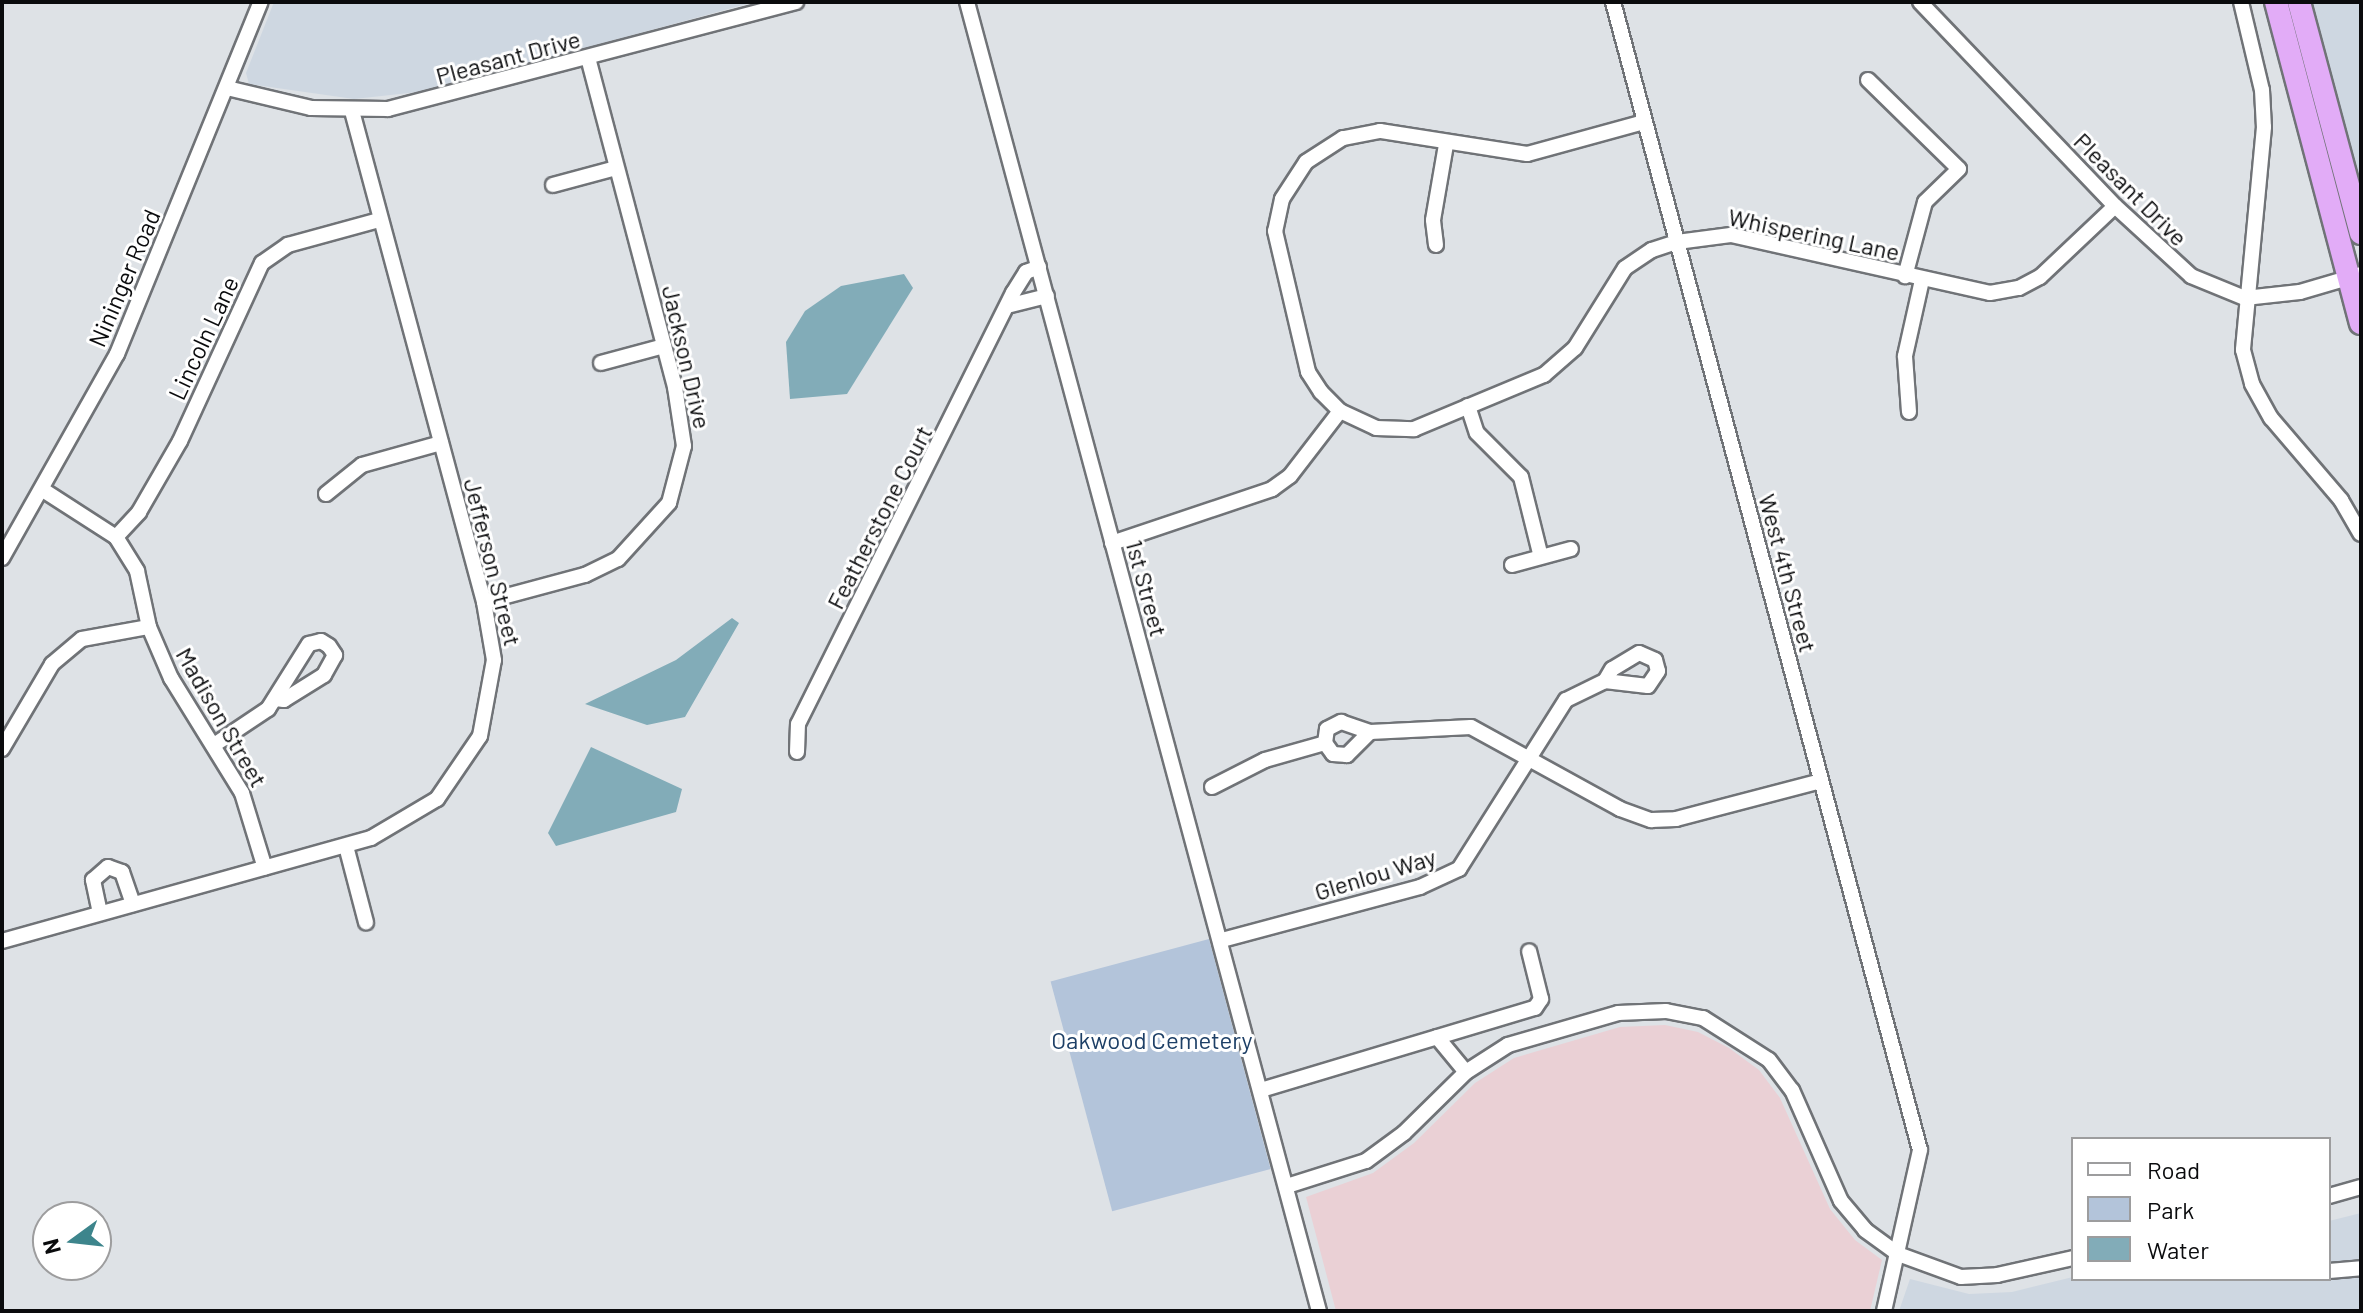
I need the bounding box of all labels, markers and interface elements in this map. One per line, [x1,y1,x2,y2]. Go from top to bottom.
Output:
street label: Pleasant Drive [433,24,583,90]
street label: Pleasant Drive [2068,126,2194,252]
street label: Whispering Lane [1726,202,1902,266]
street label: Nininger Road [82,205,166,351]
street label: Lincoln Lane [162,272,244,404]
street label: Jackson Drive [657,282,717,432]
street label: Featherstone Court [820,420,938,614]
street label: Jefferson Street [458,475,528,649]
street label: West 4th Street [1753,491,1823,655]
street label: 1st Street [1120,536,1174,640]
street label: Madison Street [170,642,274,792]
street label: Glenlou Way [1311,842,1439,906]
park label: Oakwood Cemetery [1051,1026,1253,1054]
legend [2071,1137,2331,1281]
text: Road [2147,1155,2200,1184]
text: Park [2147,1195,2194,1224]
north arrow [32,1201,112,1281]
text: Water [2147,1235,2209,1264]
text: N [36,1236,65,1257]

